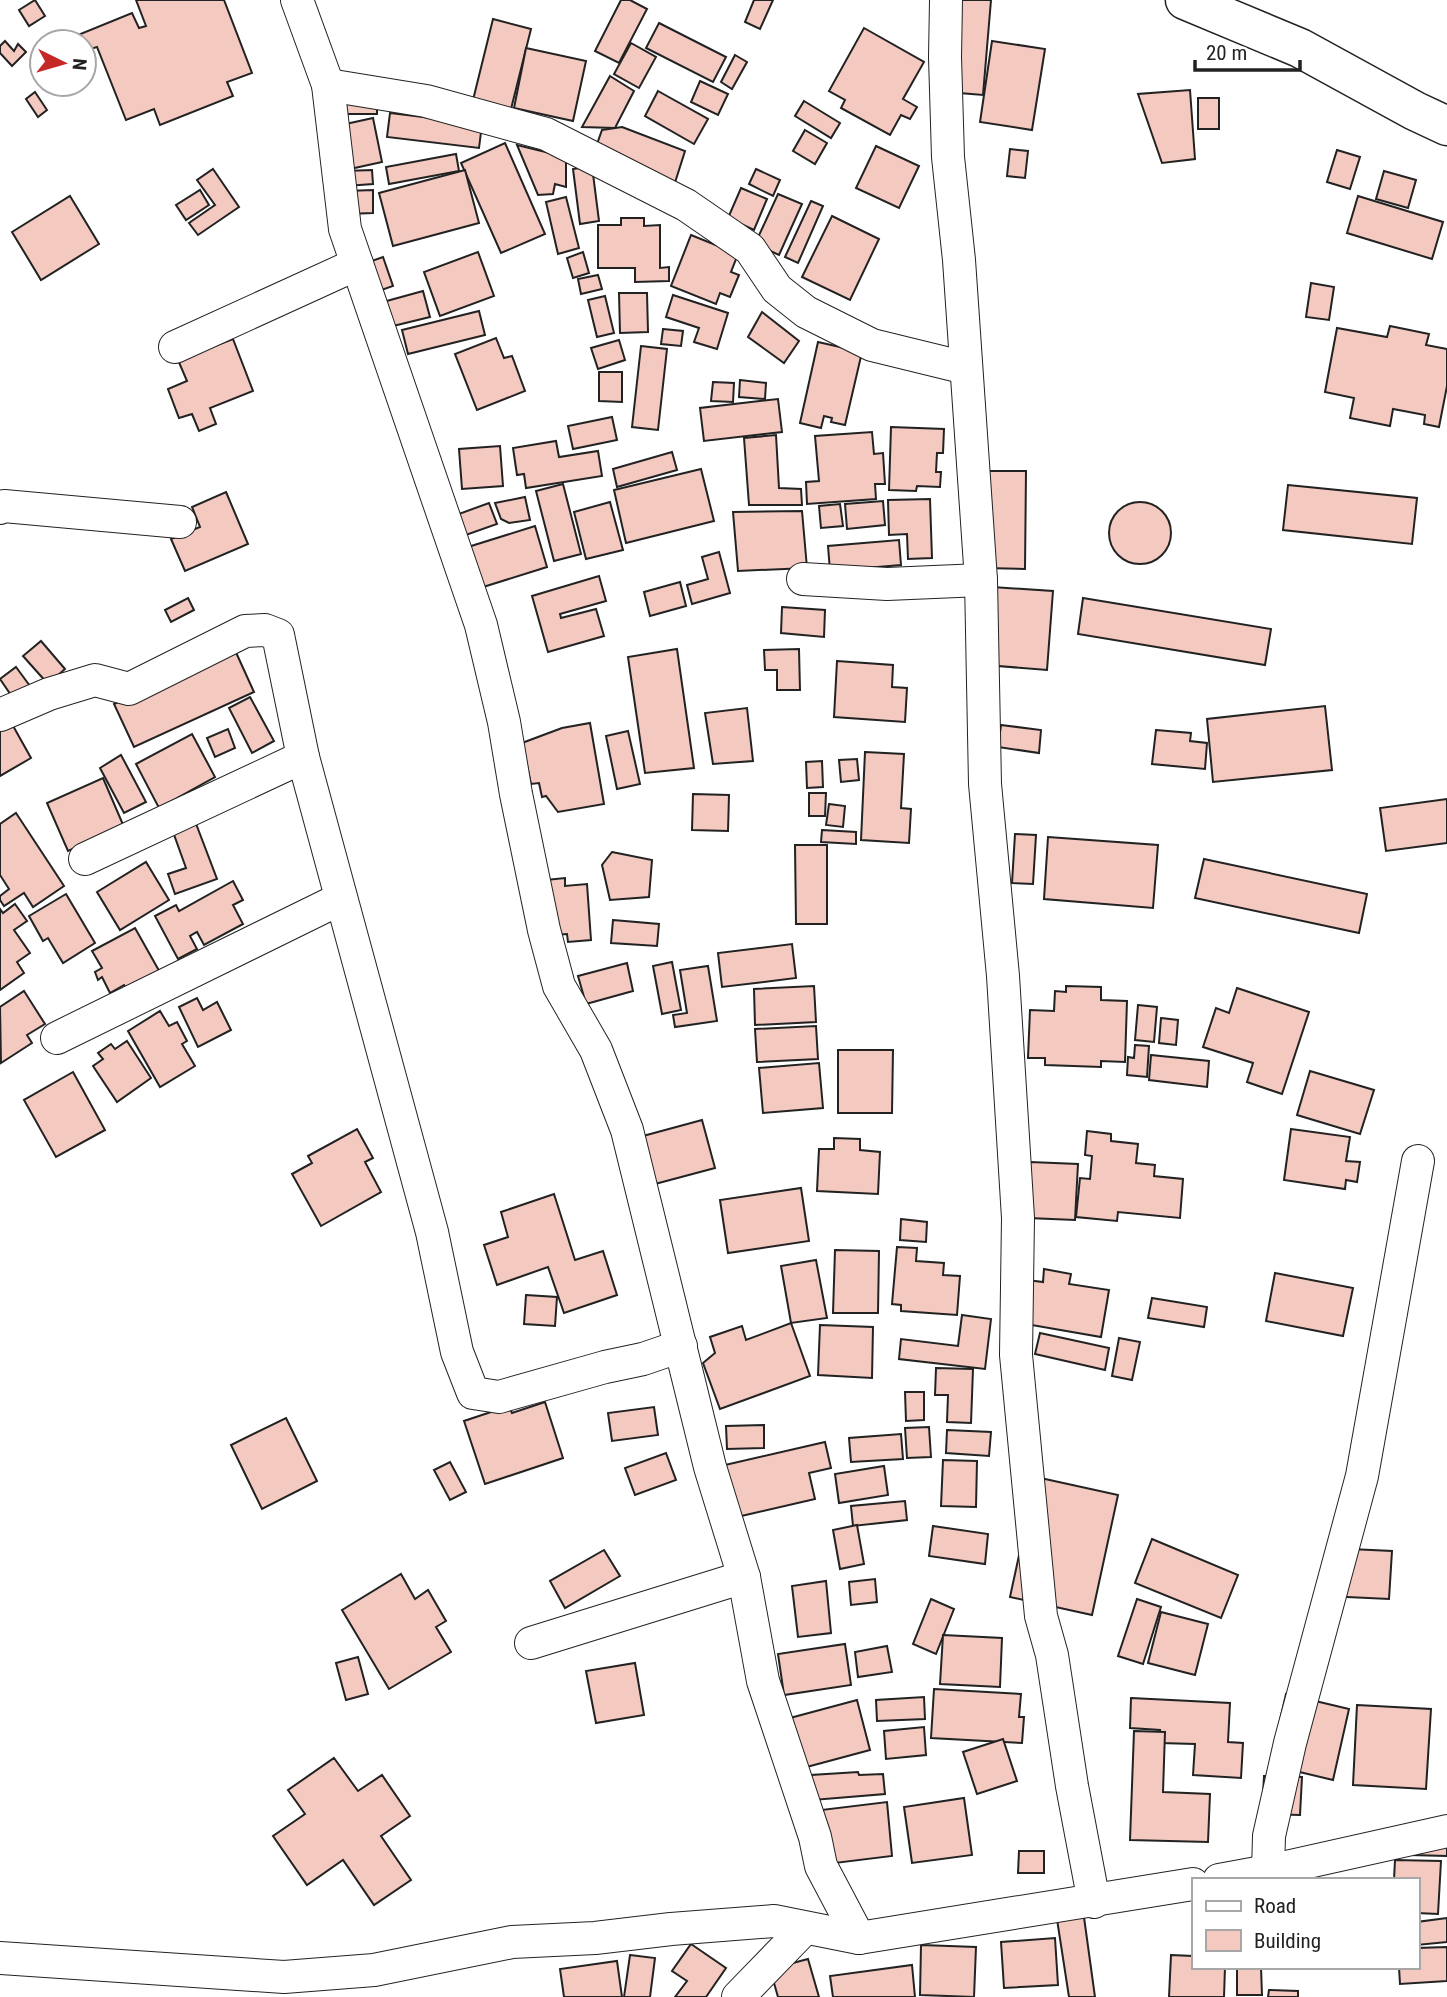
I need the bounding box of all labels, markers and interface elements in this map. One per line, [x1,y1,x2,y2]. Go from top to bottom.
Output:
north arrow [28,28,98,98]
scale bar [1195,28,1300,72]
text: 20 m [1206,41,1247,65]
text: N [67,58,91,71]
legend [1192,1878,1419,1969]
text: Road [1254,1894,1296,1918]
text: Building [1254,1929,1321,1953]

